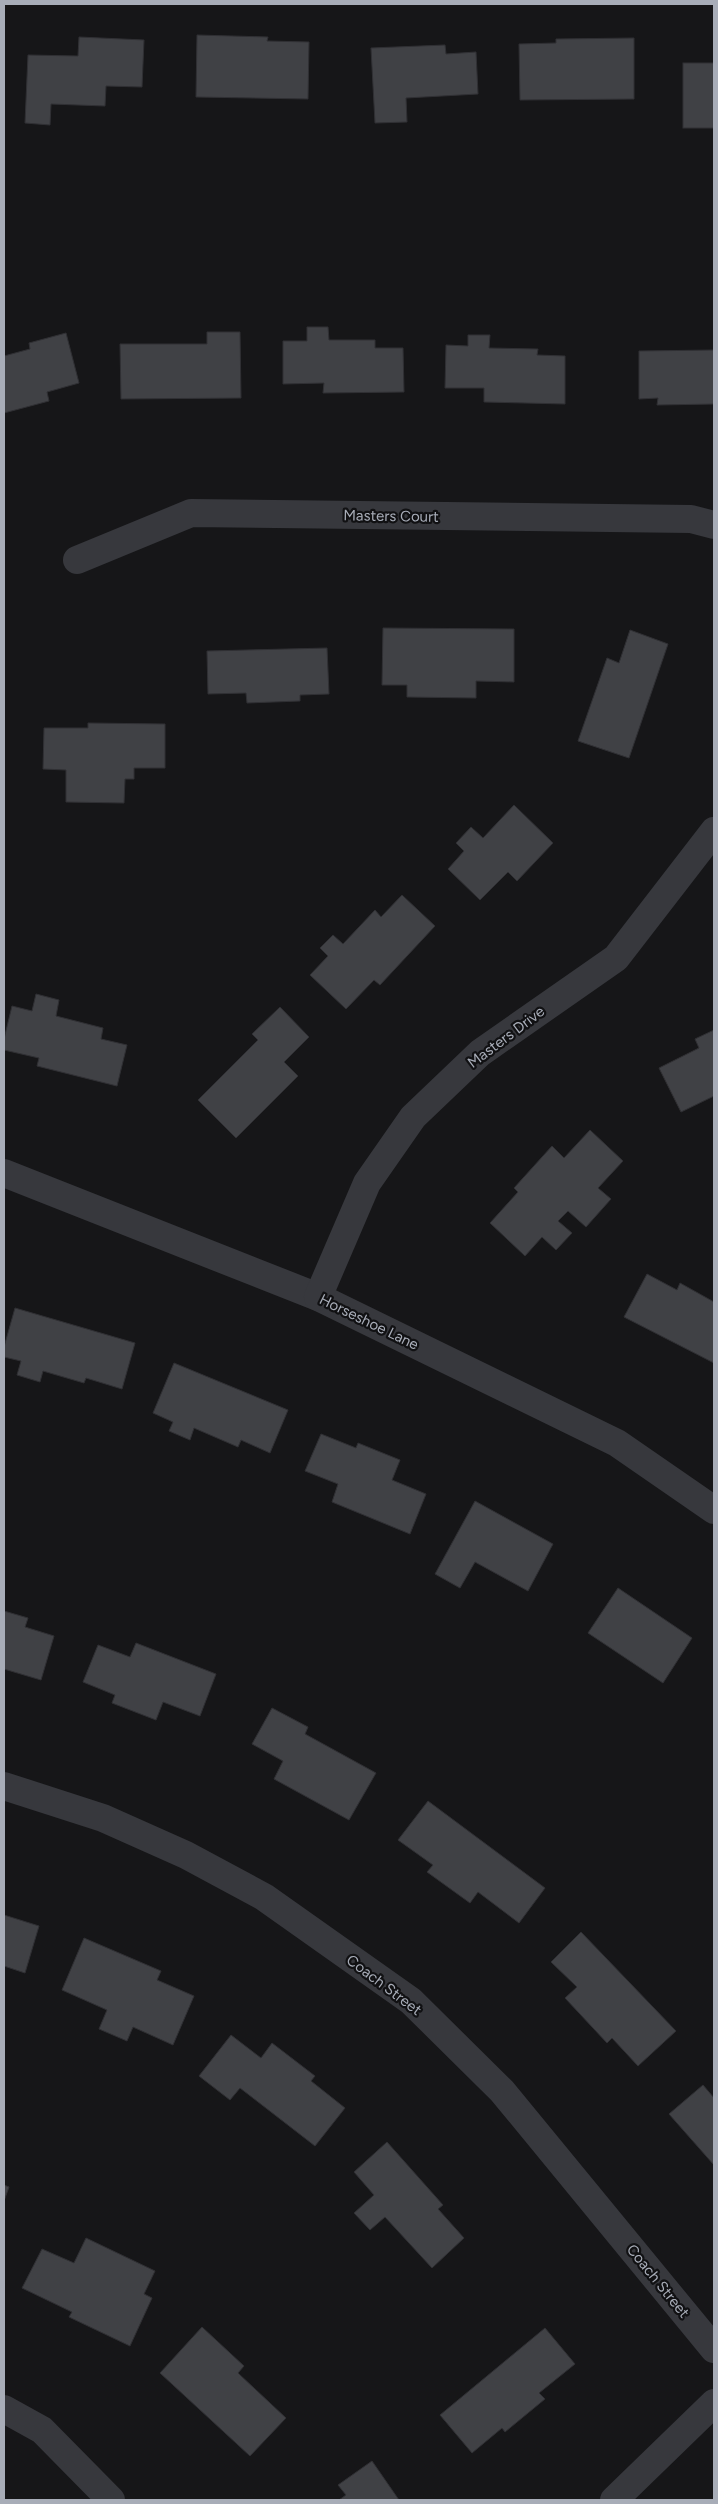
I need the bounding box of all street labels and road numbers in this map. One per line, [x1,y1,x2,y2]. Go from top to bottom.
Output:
street label: Masters Court [343,506,439,526]
street label: Masters Drive [464,1002,548,1072]
street label: Horseshoe Lane [316,1290,422,1354]
street label: Coach Street [343,1951,425,2019]
street label: Coach Street [623,2241,693,2322]

